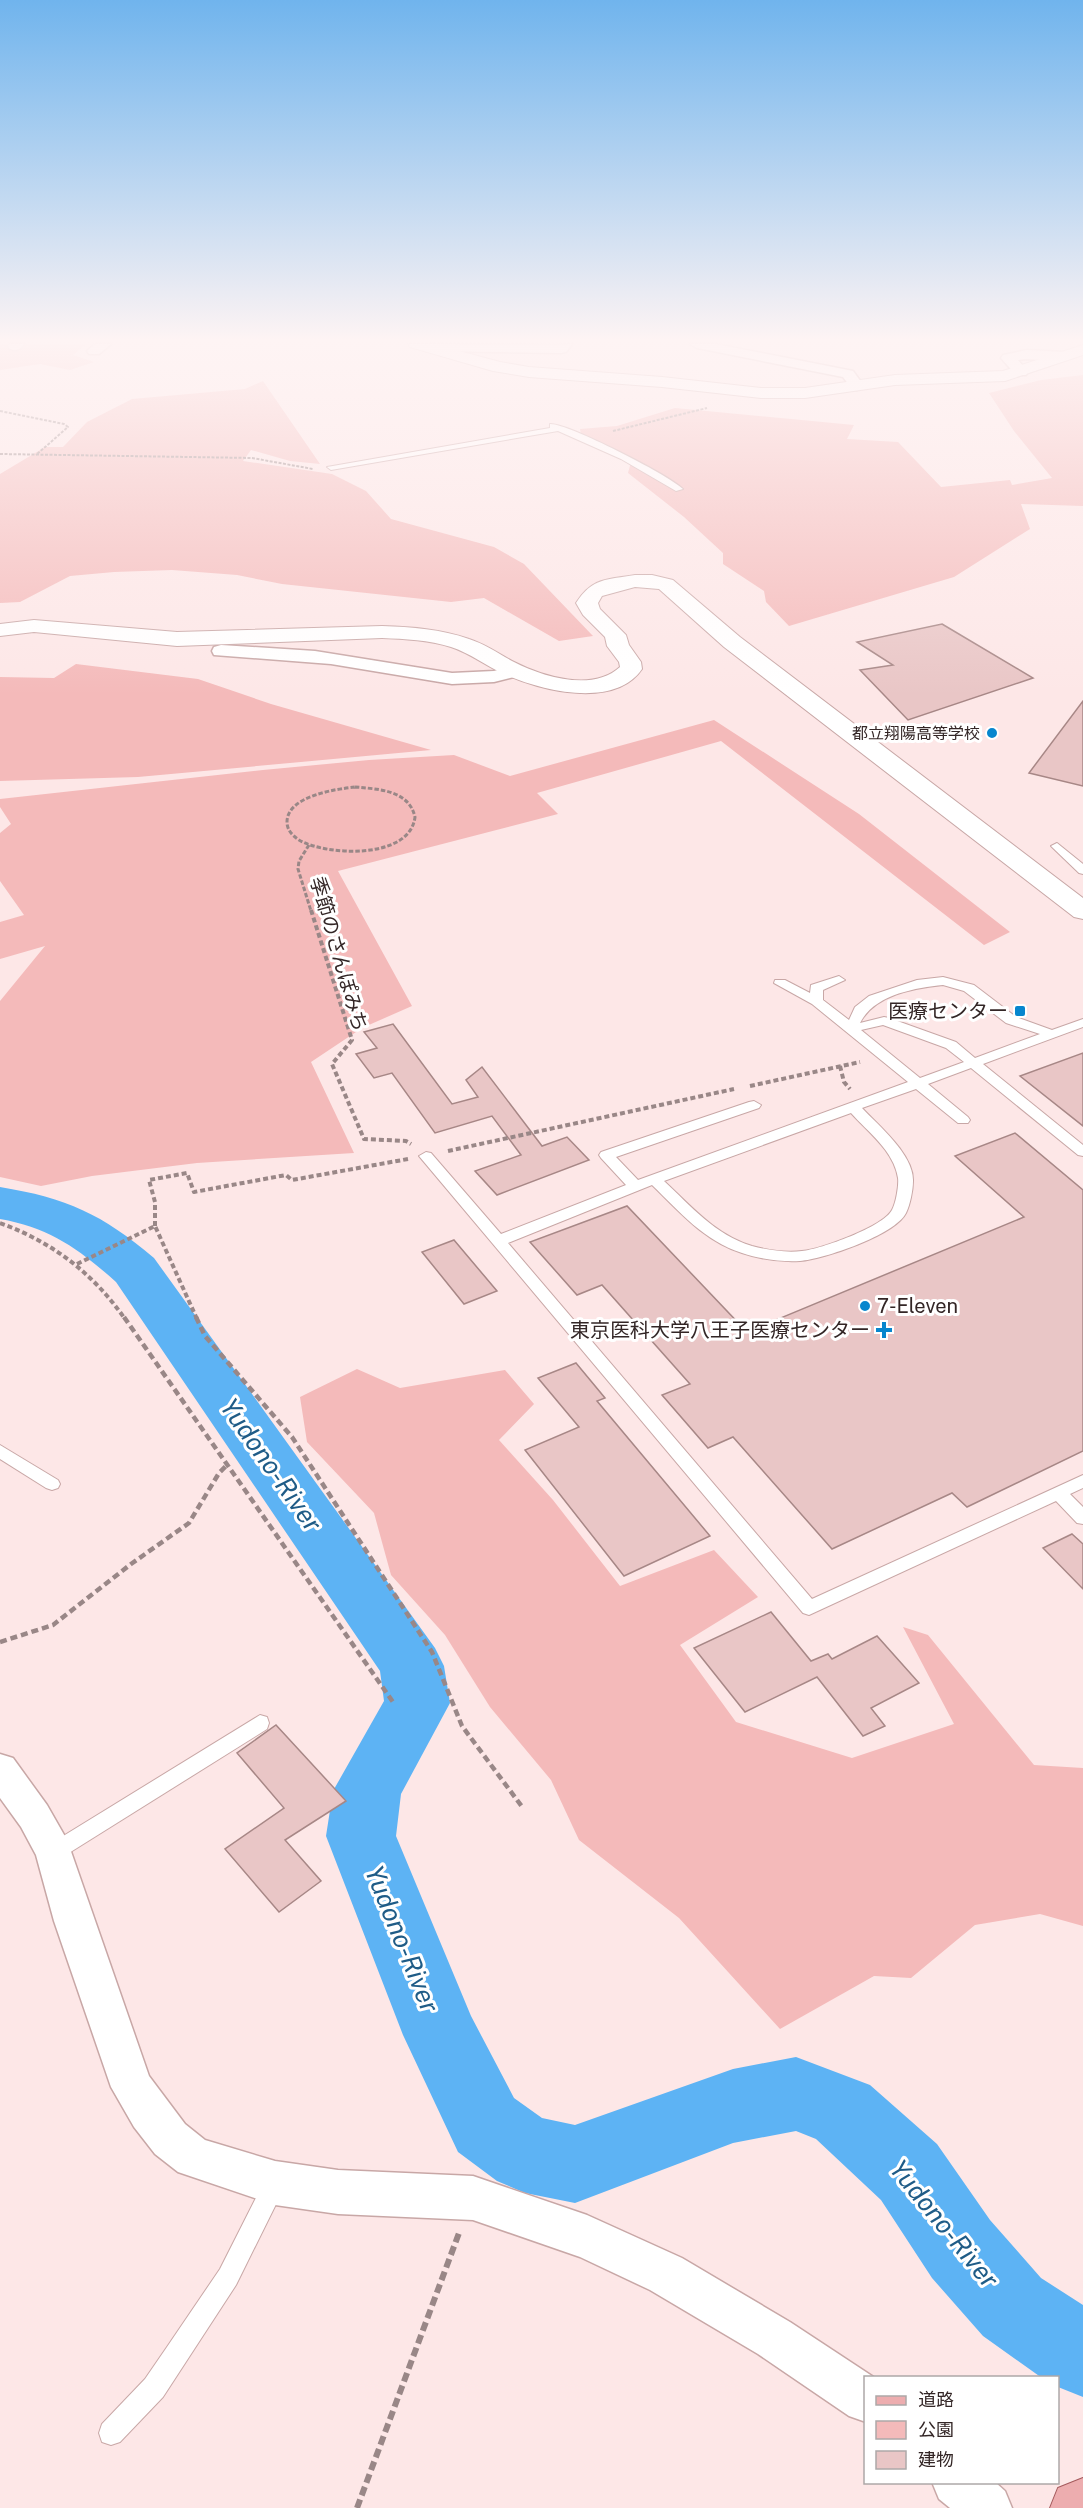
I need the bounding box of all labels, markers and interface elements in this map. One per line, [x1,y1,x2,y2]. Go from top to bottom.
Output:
place label: 都立翔陽高等学校 [852,724,980,743]
marker: 都立翔陽高等学校 [985,726,999,740]
street label: 季節のさんぽみち [305,874,373,1034]
place label: 医療センター [888,999,1008,1023]
marker: 医療センター [1013,1004,1027,1018]
place label: 7-Eleven [877,1294,958,1318]
marker: 7-Eleven [858,1299,872,1313]
place label: 東京医科大学八王子医療センター [570,1318,870,1342]
marker: 東京医科大学八王子医療センター [875,1321,893,1339]
water label: Yudono-River [214,1392,329,1537]
water label: Yudono-River [359,1861,446,2017]
water label: Yudono-River [883,2154,1005,2294]
legend [864,2376,1059,2484]
text: 道路 [918,2389,954,2410]
text: 公園 [918,2419,954,2440]
text: 建物 [918,2449,954,2470]

